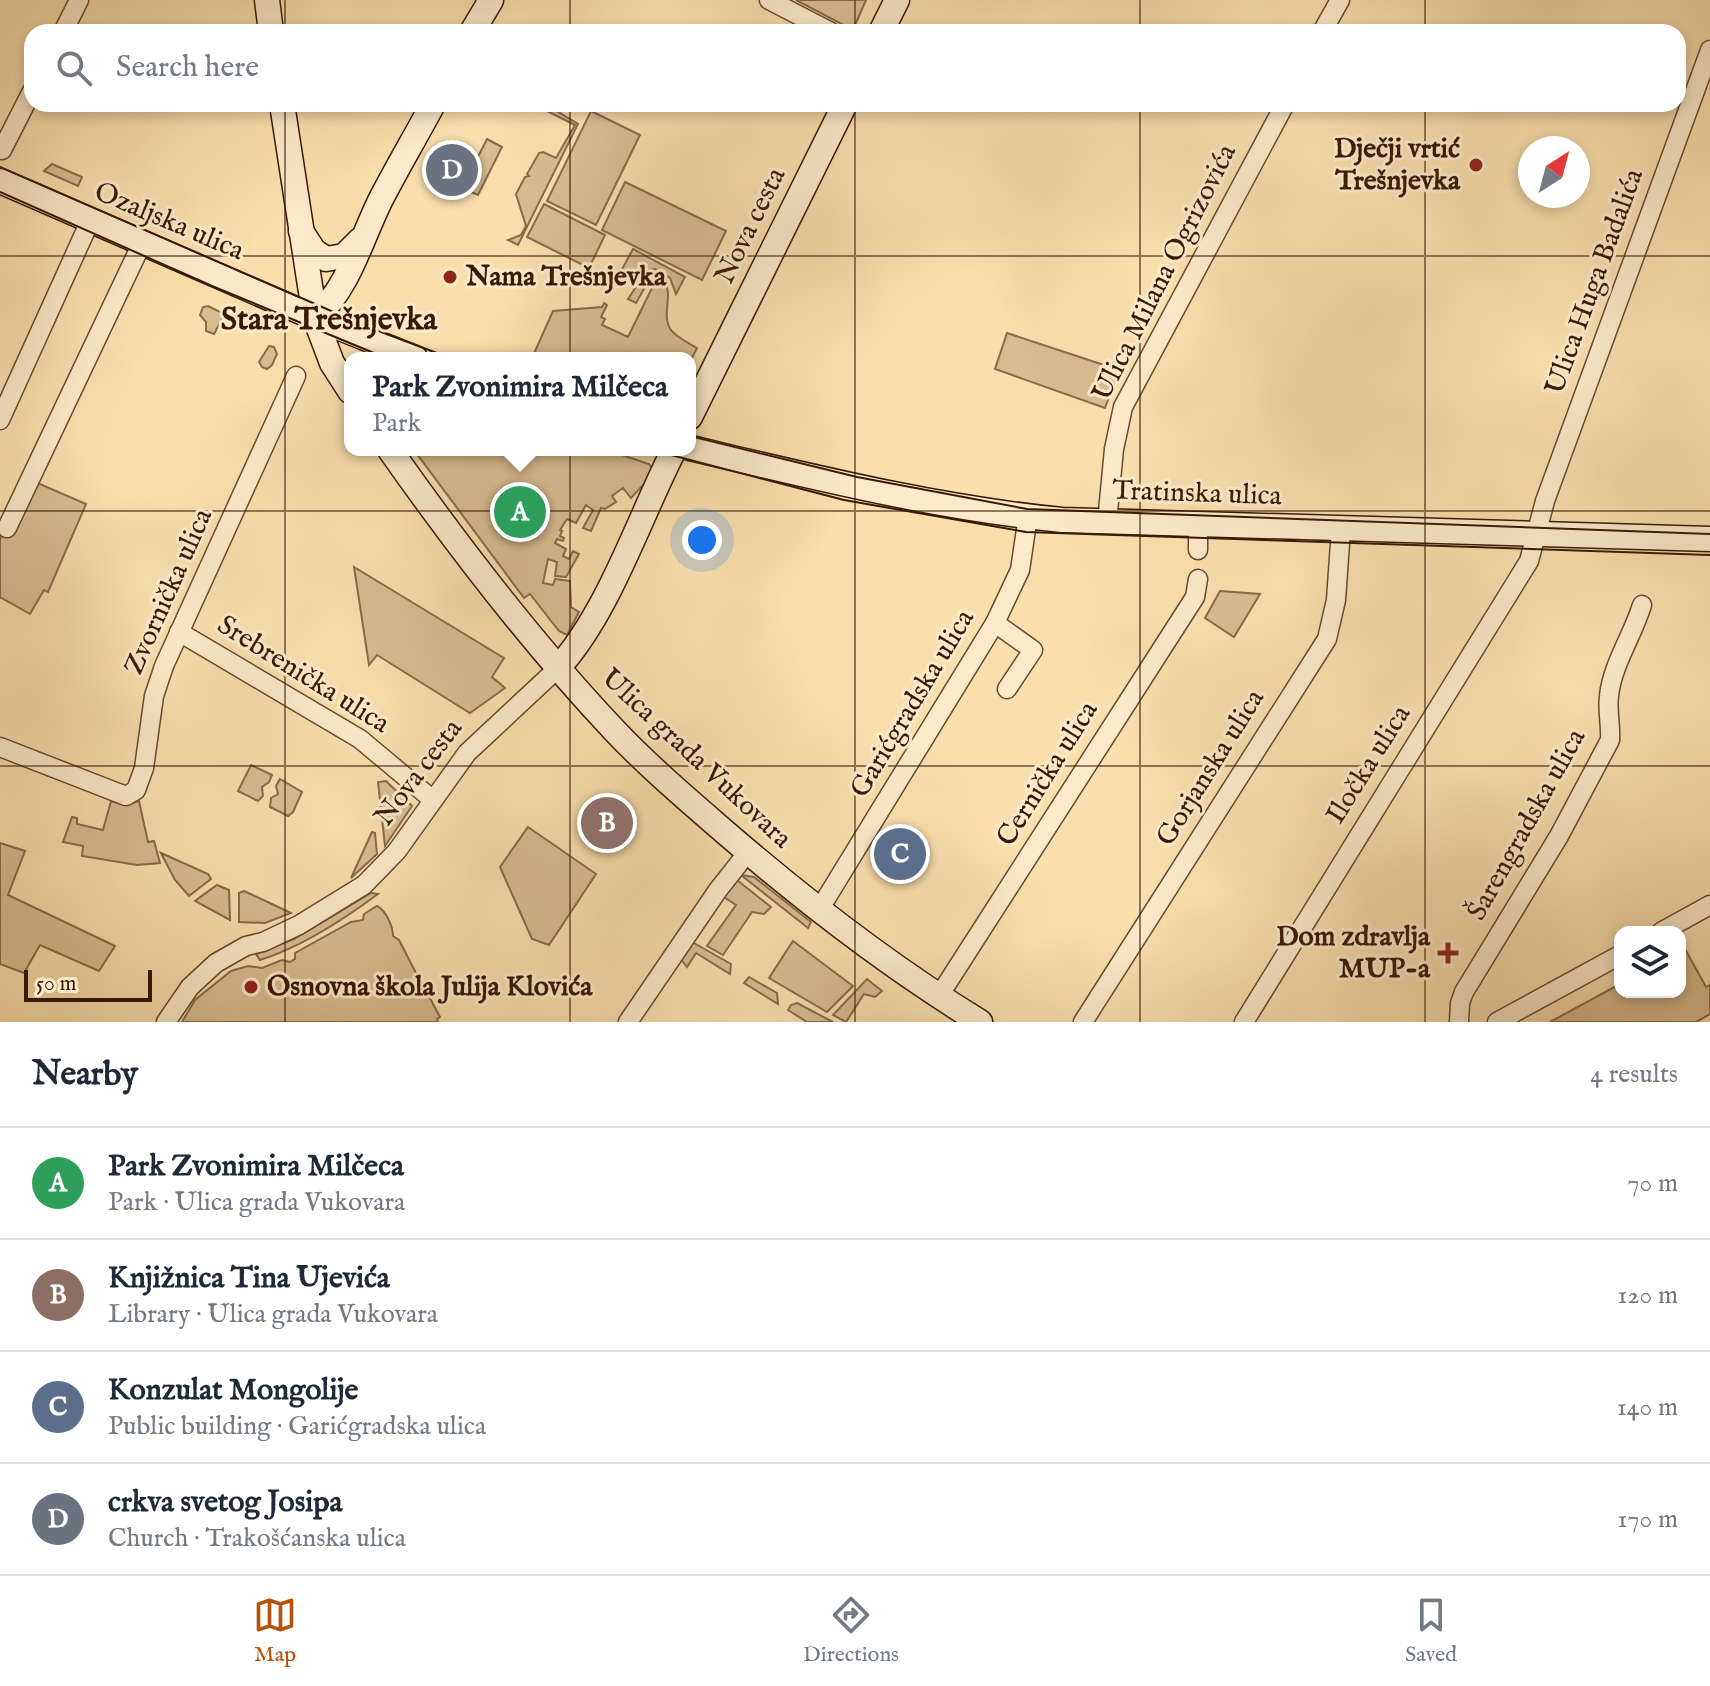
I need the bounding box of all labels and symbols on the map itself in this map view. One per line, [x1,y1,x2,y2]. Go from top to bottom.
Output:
place label: Dječji vrtić Trešnjevka [1334,132,1461,199]
north arrow [1518,136,1590,208]
street label: Ulica Milana Ogrizovića [1085,138,1245,407]
pin: D [426,140,478,200]
marker: Dječji vrtić Trešnjevka [1467,156,1485,174]
street label: Nova cesta [708,161,795,290]
street label: Ulica Huga Badalića [1538,164,1652,400]
street label: Ozaljska ulica [89,175,250,270]
place label: Nama Trešnjevka [465,260,667,295]
marker: Nama Trešnjevka [441,268,459,286]
district label: Stara Trešnjevka [221,300,438,341]
street label: Tratinska ulica [1112,474,1283,514]
pin: A [494,482,546,542]
street label: Zvornička ulica [117,503,222,680]
your location [682,520,722,560]
street label: Garićgradska ulica [843,603,983,804]
street label: Srebrenička ulica [210,608,396,742]
street label: Ulica grada Vukovara [593,662,799,857]
street label: Gorjanska ulica [1149,683,1273,853]
street label: Cernička ulica [990,694,1107,853]
street label: Iločka ulica [1319,698,1420,831]
street label: Nova cesta [367,712,471,834]
street label: Šarengradska ulica [1460,722,1595,927]
pin: B [581,793,633,853]
pin: C [874,824,926,884]
place label: Dom zdravlja MUP-a [1276,920,1431,987]
marker: Dom zdravlja MUP-a [1437,942,1459,964]
scale bar [24,966,152,1002]
place label: Osnovna škola Julija Klovića [267,970,593,1005]
marker: Osnovna škola Julija Klovića [242,978,260,996]

